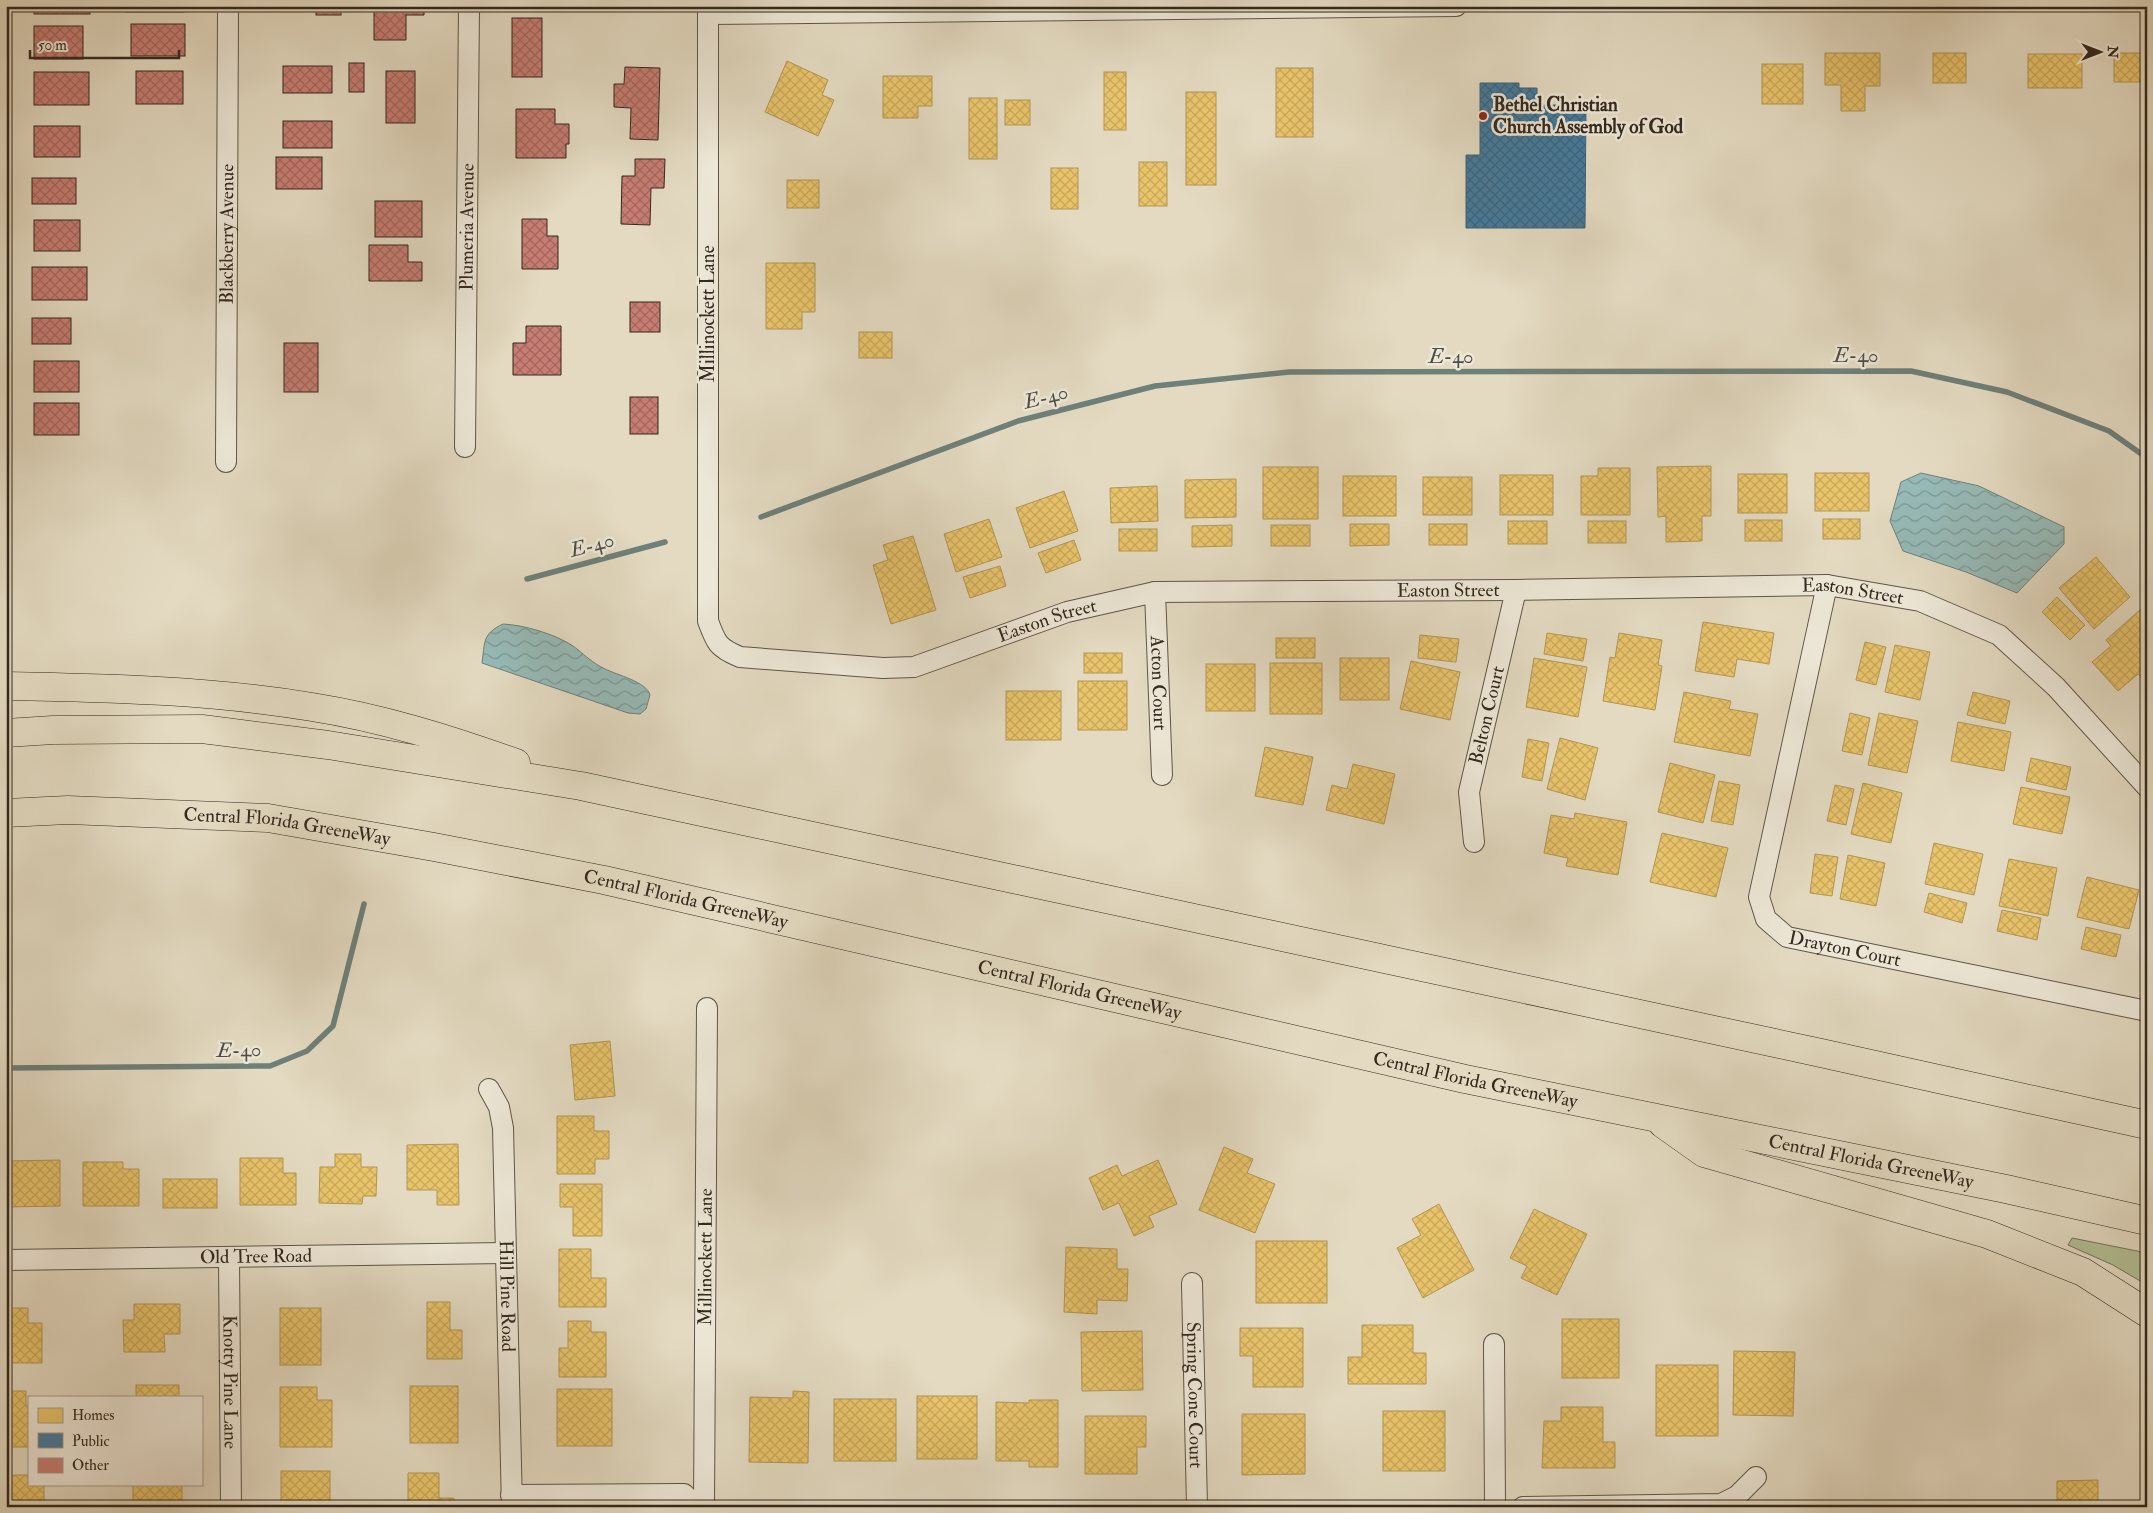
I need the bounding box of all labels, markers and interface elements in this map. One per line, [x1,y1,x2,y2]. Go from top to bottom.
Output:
scale bar [30,28,179,60]
north arrow [2076,28,2126,78]
text: 50 m [38,36,67,55]
text: N [2104,45,2121,59]
place label: Bethel Christian Church Assembly of God [1493,93,1684,140]
marker: Bethel Christian Church Assembly of God [1477,110,1489,122]
street label: Plumeria Avenue [454,163,480,291]
street label: Blackberry Avenue [215,164,239,304]
street label: Millinockett Lane [696,245,720,383]
water label: E-40 [1832,343,1878,368]
water label: E-40 [1427,344,1473,369]
water label: E-40 [1019,379,1071,415]
water label: E-40 [565,527,617,563]
street label: Easton Street [1801,573,1905,610]
street label: Easton Street [1397,578,1500,603]
street label: Easton Street [994,594,1099,648]
street label: Acton Court [1145,634,1172,731]
street label: Belton Court [1464,664,1510,767]
street label: Central Florida GreeneWay [183,803,393,851]
street label: Central Florida GreeneWay [582,864,791,934]
street label: Drayton Court [1787,926,1903,972]
street label: Central Florida GreeneWay [975,955,1185,1025]
water label: E-40 [214,1037,262,1063]
street label: Central Florida GreeneWay [1371,1046,1581,1114]
street label: Central Florida GreeneWay [1766,1129,1976,1194]
street label: Millinockett Lane [693,1188,718,1326]
street label: Hill Pine Road [494,1240,520,1353]
street label: Old Tree Road [200,1244,313,1269]
street label: Knotty Pine Lane [217,1315,243,1449]
street label: Spring Cone Court [1180,1322,1208,1468]
legend [28,1396,202,1486]
text: Homes [72,1406,114,1425]
text: Public [72,1432,110,1451]
text: Other [72,1456,109,1475]

